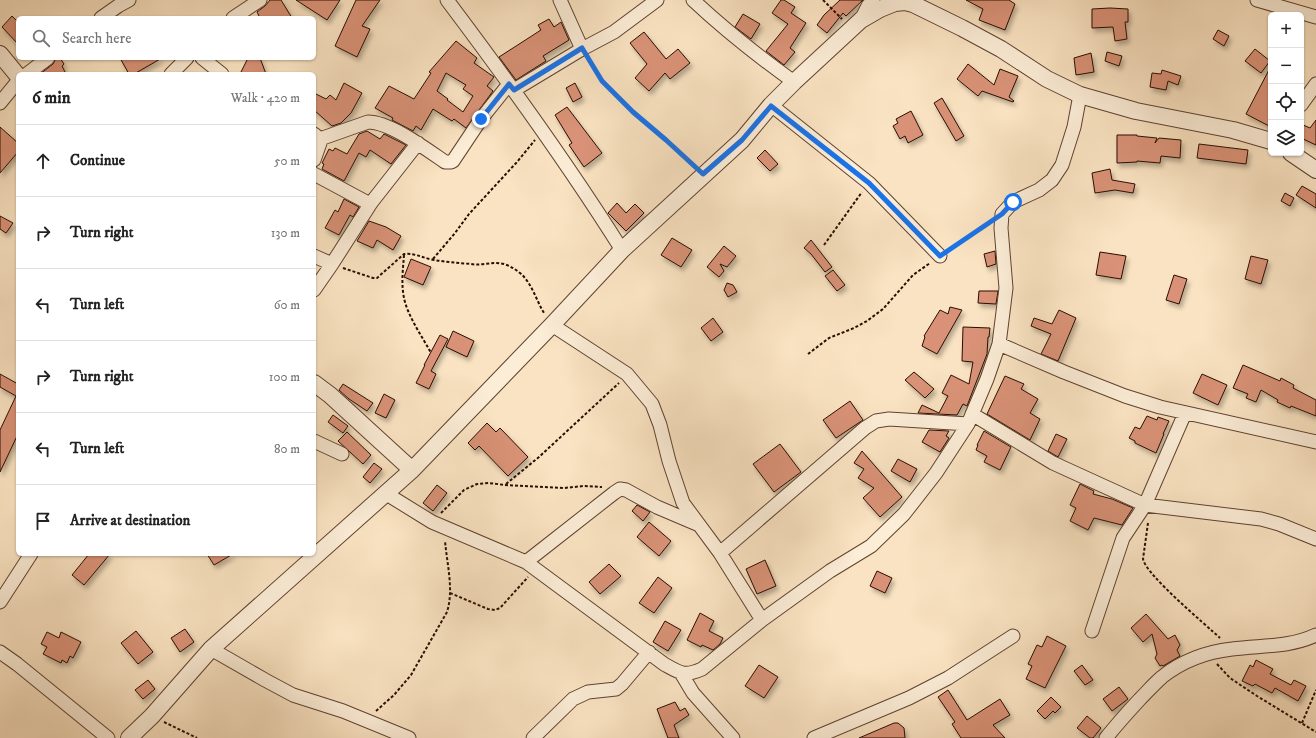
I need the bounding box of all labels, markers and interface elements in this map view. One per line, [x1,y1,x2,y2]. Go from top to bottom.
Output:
map controls [1268,12,1304,156]
button: + [1268,12,1304,48]
search box [16,16,316,60]
icon: search [30,27,52,49]
text: Search here [62,29,131,48]
button: − [1268,48,1304,84]
button: locate [1268,84,1304,120]
text: 6 min [32,87,71,109]
text: Walk · 420 m [231,90,300,106]
route end [472,110,490,128]
button: layers [1268,120,1304,156]
icon: ahead [32,150,54,172]
text: Continue [70,151,125,170]
text: 50 m [274,153,300,169]
route start [1004,193,1022,211]
icon: right [32,222,54,244]
text: Turn right [70,223,133,242]
text: 130 m [271,225,300,241]
icon: left [32,294,54,316]
text: Turn left [70,295,124,314]
text: 60 m [274,297,300,313]
icon: right [32,366,54,388]
text: Turn right [70,367,133,386]
text: 100 m [269,369,300,385]
icon: left [32,438,54,460]
text: Turn left [70,439,124,458]
text: 80 m [274,441,300,457]
icon: arrive [32,510,54,532]
text: Arrive at destination [70,511,190,530]

